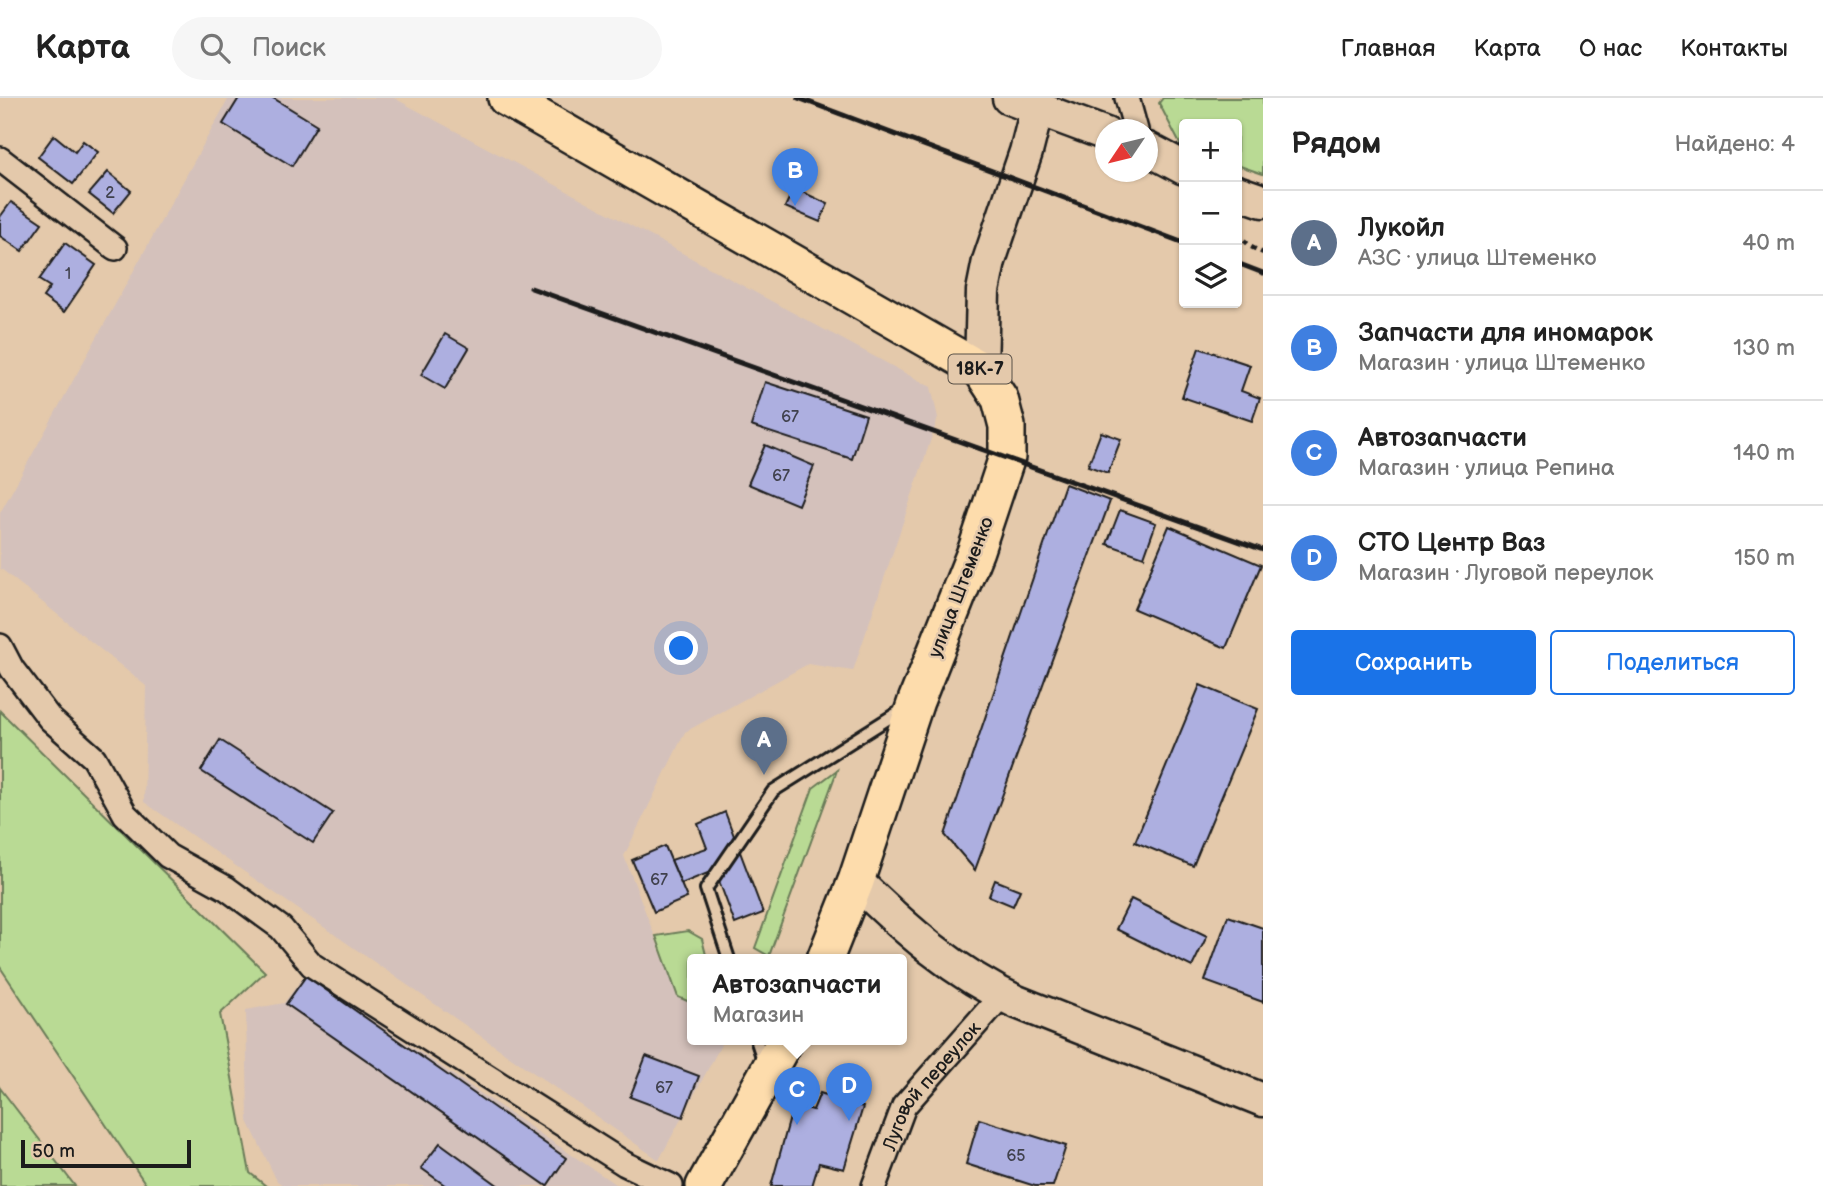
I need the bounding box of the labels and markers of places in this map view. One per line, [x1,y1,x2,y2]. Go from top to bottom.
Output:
pin: B [772,148,818,206]
pin: A [741,717,787,775]
pin: D [826,1063,872,1121]
pin: C [774,1067,820,1125]

